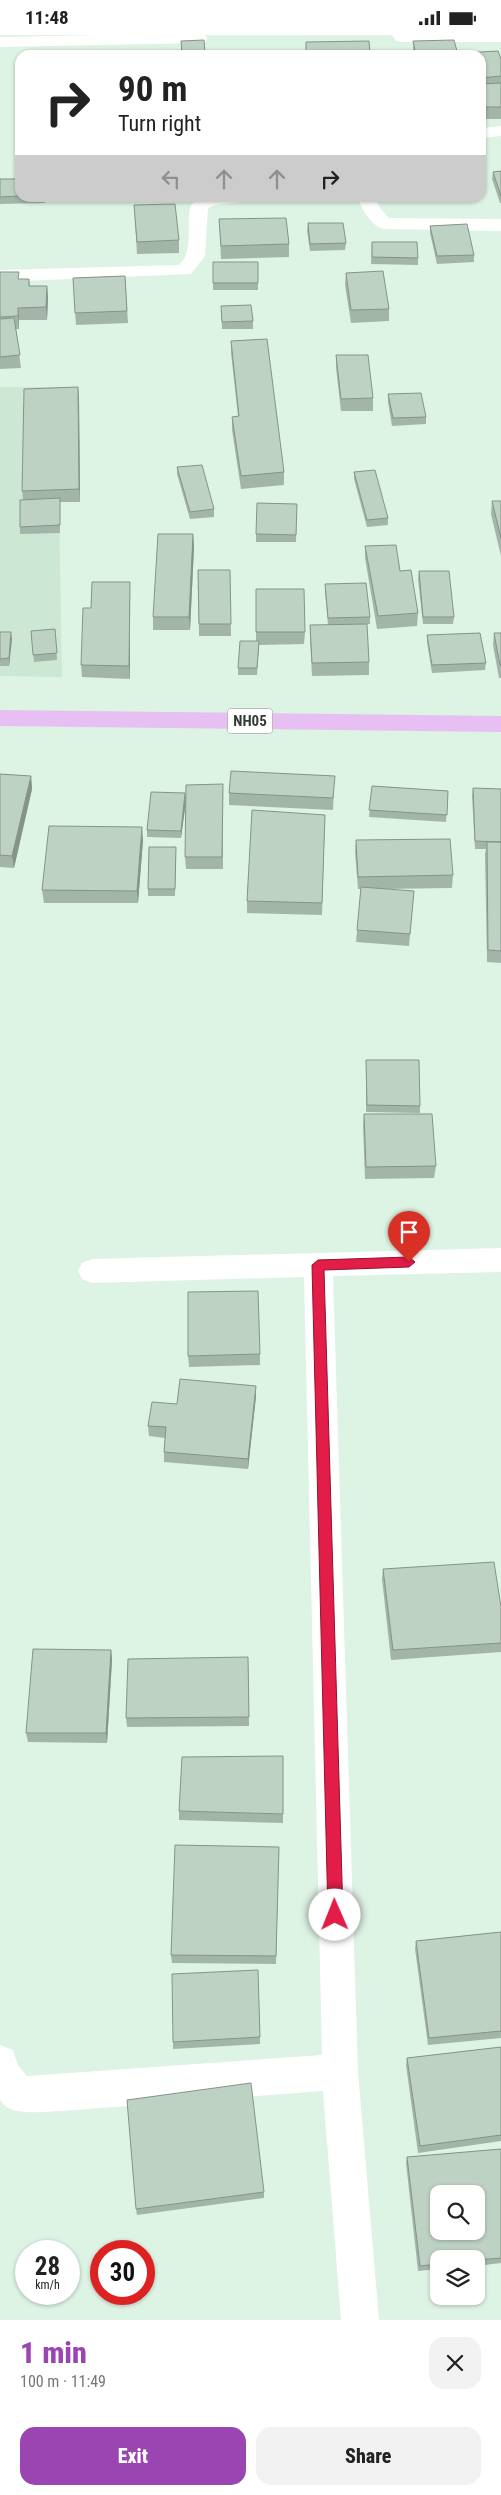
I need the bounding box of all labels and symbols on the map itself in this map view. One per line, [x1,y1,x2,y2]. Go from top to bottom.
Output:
road number: NH05 [228,709,272,733]
pin [388,1211,430,1262]
position arrow [308,1888,360,1940]
speed limit sign: 30 [90,2240,155,2305]

